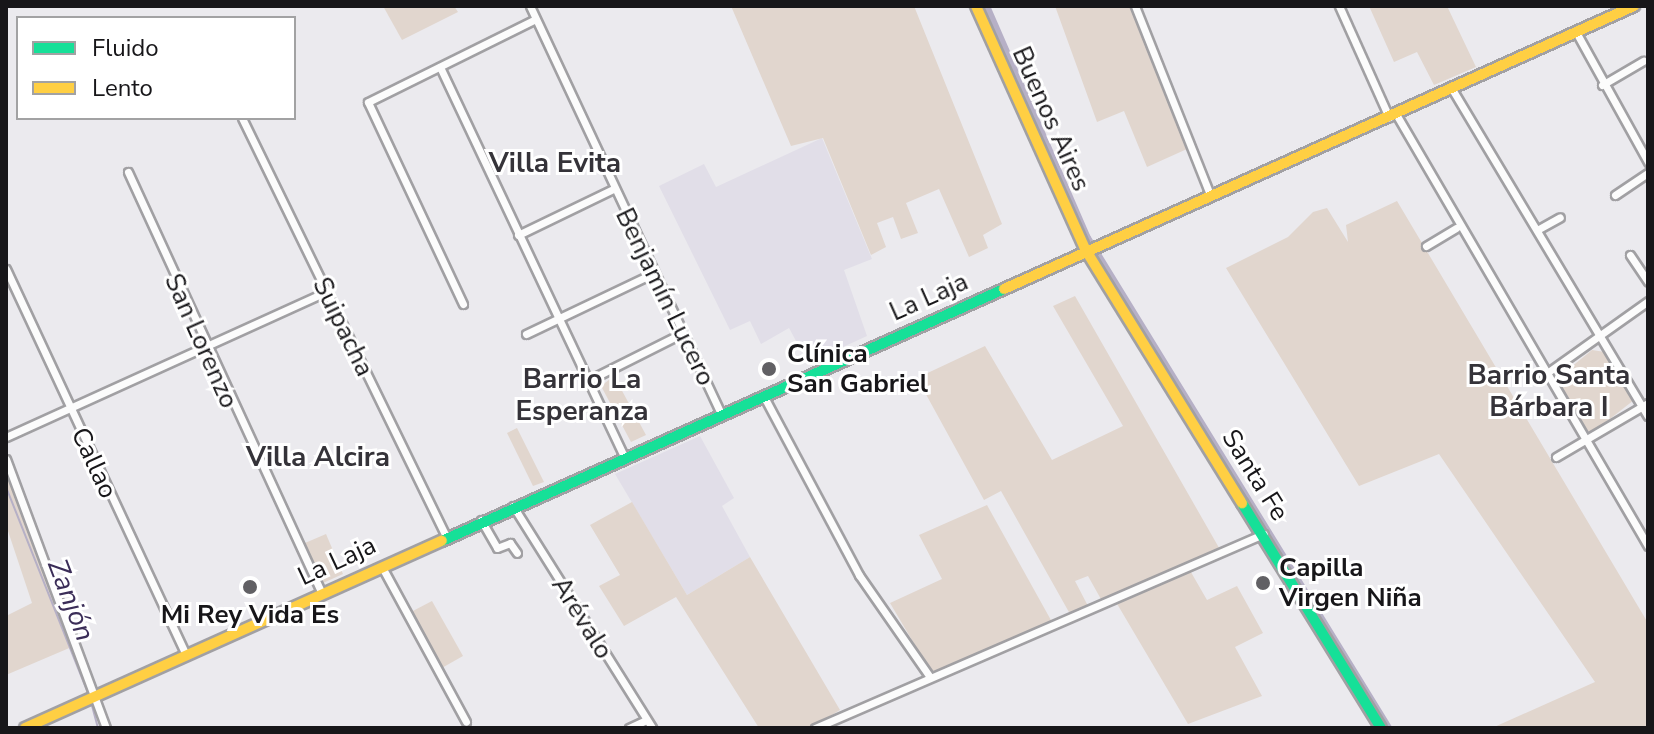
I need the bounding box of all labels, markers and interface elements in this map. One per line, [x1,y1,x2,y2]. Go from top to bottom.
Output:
legend [16,16,296,120]
text: Fluido [92,32,159,64]
street label: Buenos Aires [1005,42,1097,196]
text: Lento [92,72,153,104]
district label: Villa Evita [489,146,621,180]
street label: Benjamín Lucero [609,203,721,391]
street label: La Laja [885,266,973,328]
street label: San Lorenzo [158,269,244,413]
street label: Suipacha [306,272,380,382]
place label: Clínica San Gabriel [787,338,928,400]
marker: Clínica San Gabriel [758,358,780,380]
district label: Barrio Santa Bárbara I [1468,358,1630,424]
district label: Barrio La Esperanza [515,362,649,428]
street label: Callao [64,423,124,503]
street label: Santa Fe [1215,424,1295,526]
district label: Villa Alcira [246,440,390,474]
street label: La Laja [293,529,381,593]
place label: Capilla Virgen Niña [1279,552,1422,614]
water label: Zanjón [40,554,102,646]
street label: Arévalo [545,571,619,665]
marker: Capilla Virgen Niña [1254,574,1272,592]
marker: Mi Rey Vida Es [241,578,259,596]
place label: Mi Rey Vida Es [161,599,339,631]

